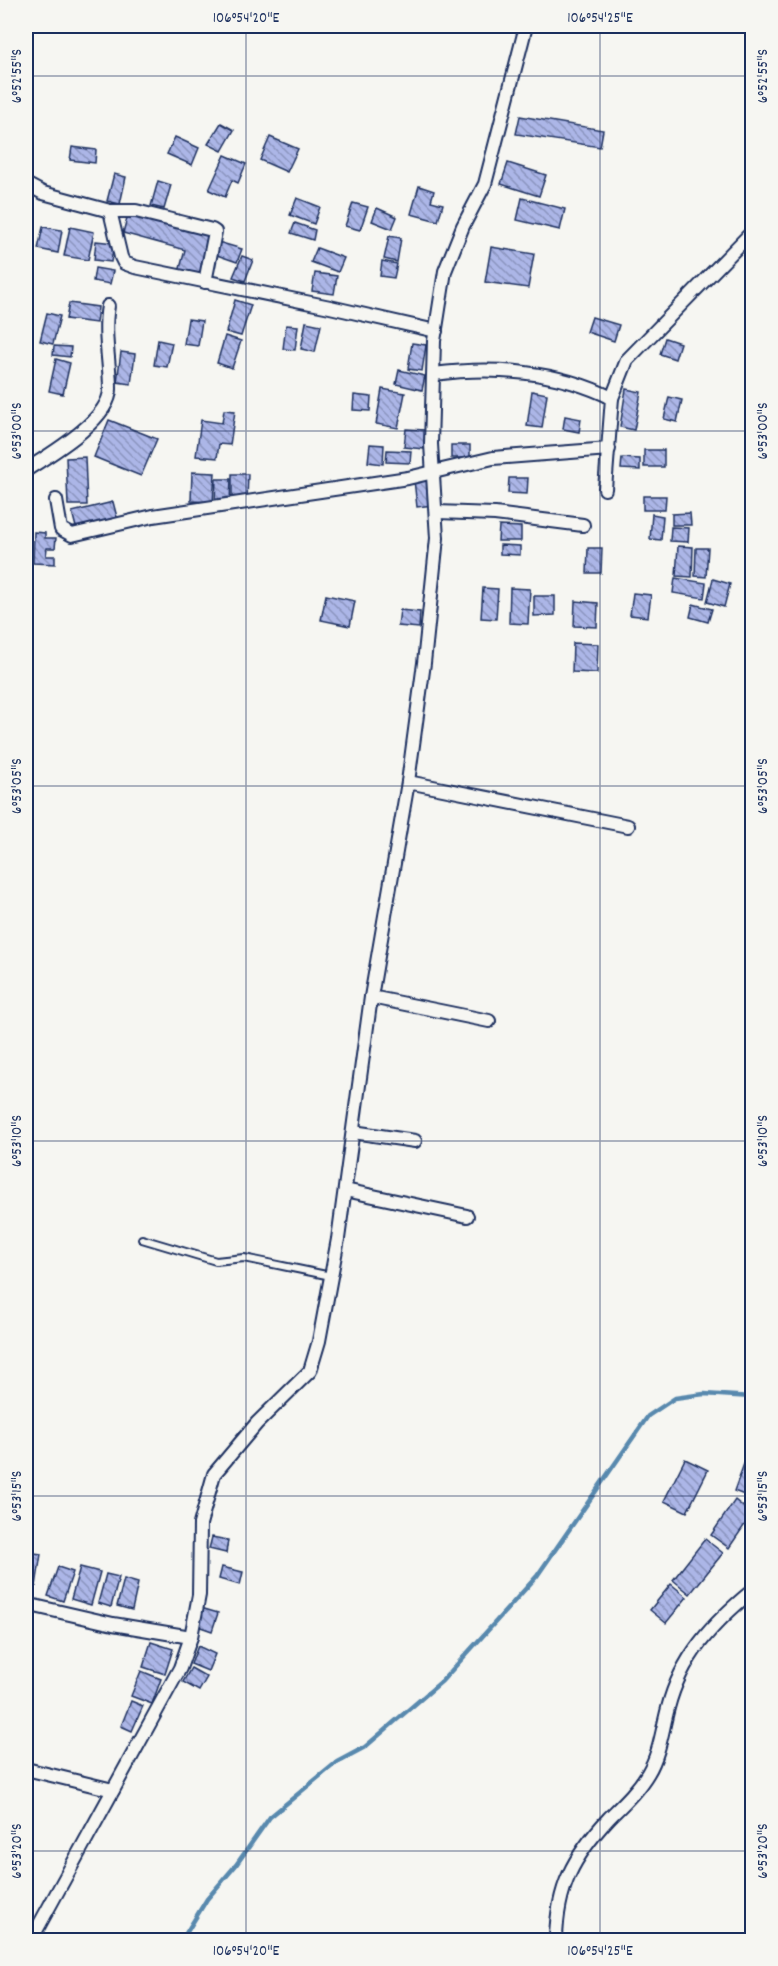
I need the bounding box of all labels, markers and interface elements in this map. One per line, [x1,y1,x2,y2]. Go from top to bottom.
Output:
text: 106°54'20"E [213,8,280,30]
text: 106°54'25"E [567,8,633,30]
text: 6°52'55"S [7,49,29,103]
text: 6°52'55"S [753,49,775,103]
text: 6°53'00"S [7,402,29,460]
text: 6°53'00"S [753,402,775,460]
text: 6°53'05"S [7,758,29,814]
text: 6°53'05"S [753,758,775,814]
text: 6°53'10"S [7,1115,29,1167]
text: 6°53'10"S [753,1115,775,1167]
text: 6°53'15"S [7,1471,29,1521]
text: 6°53'15"S [753,1471,775,1521]
text: 6°53'20"S [7,1823,29,1879]
text: 6°53'20"S [753,1823,775,1879]
text: 106°54'20"E [213,1941,280,1963]
text: 106°54'25"E [567,1941,633,1963]

